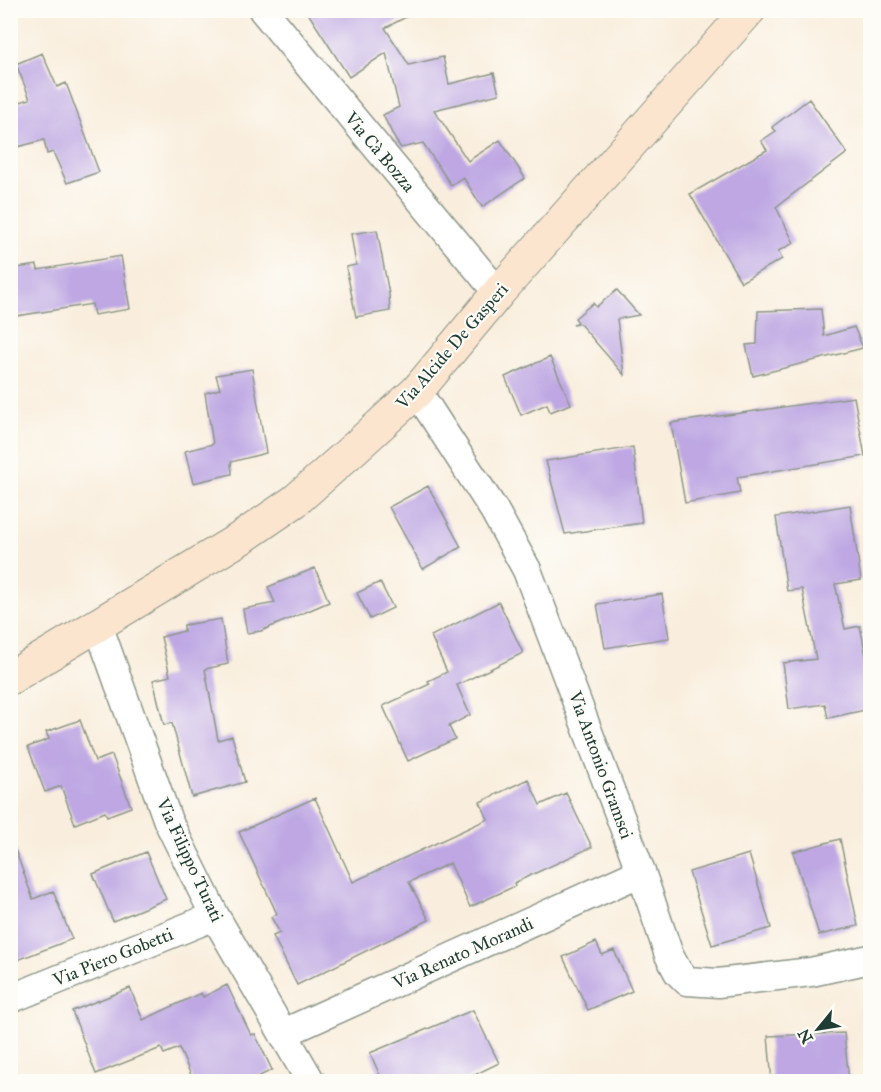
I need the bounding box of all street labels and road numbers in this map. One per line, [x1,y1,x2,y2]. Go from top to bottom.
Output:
street label: Via Cà Bozza [339,107,420,197]
street label: Via Alcide De Gasperi [391,278,513,414]
street label: Via Antonio Gramsci [564,687,638,842]
street label: Via Filippo Turati [151,794,228,925]
street label: Via Renato Morandi [388,912,537,994]
street label: Via Piero Gobetti [49,923,176,991]

